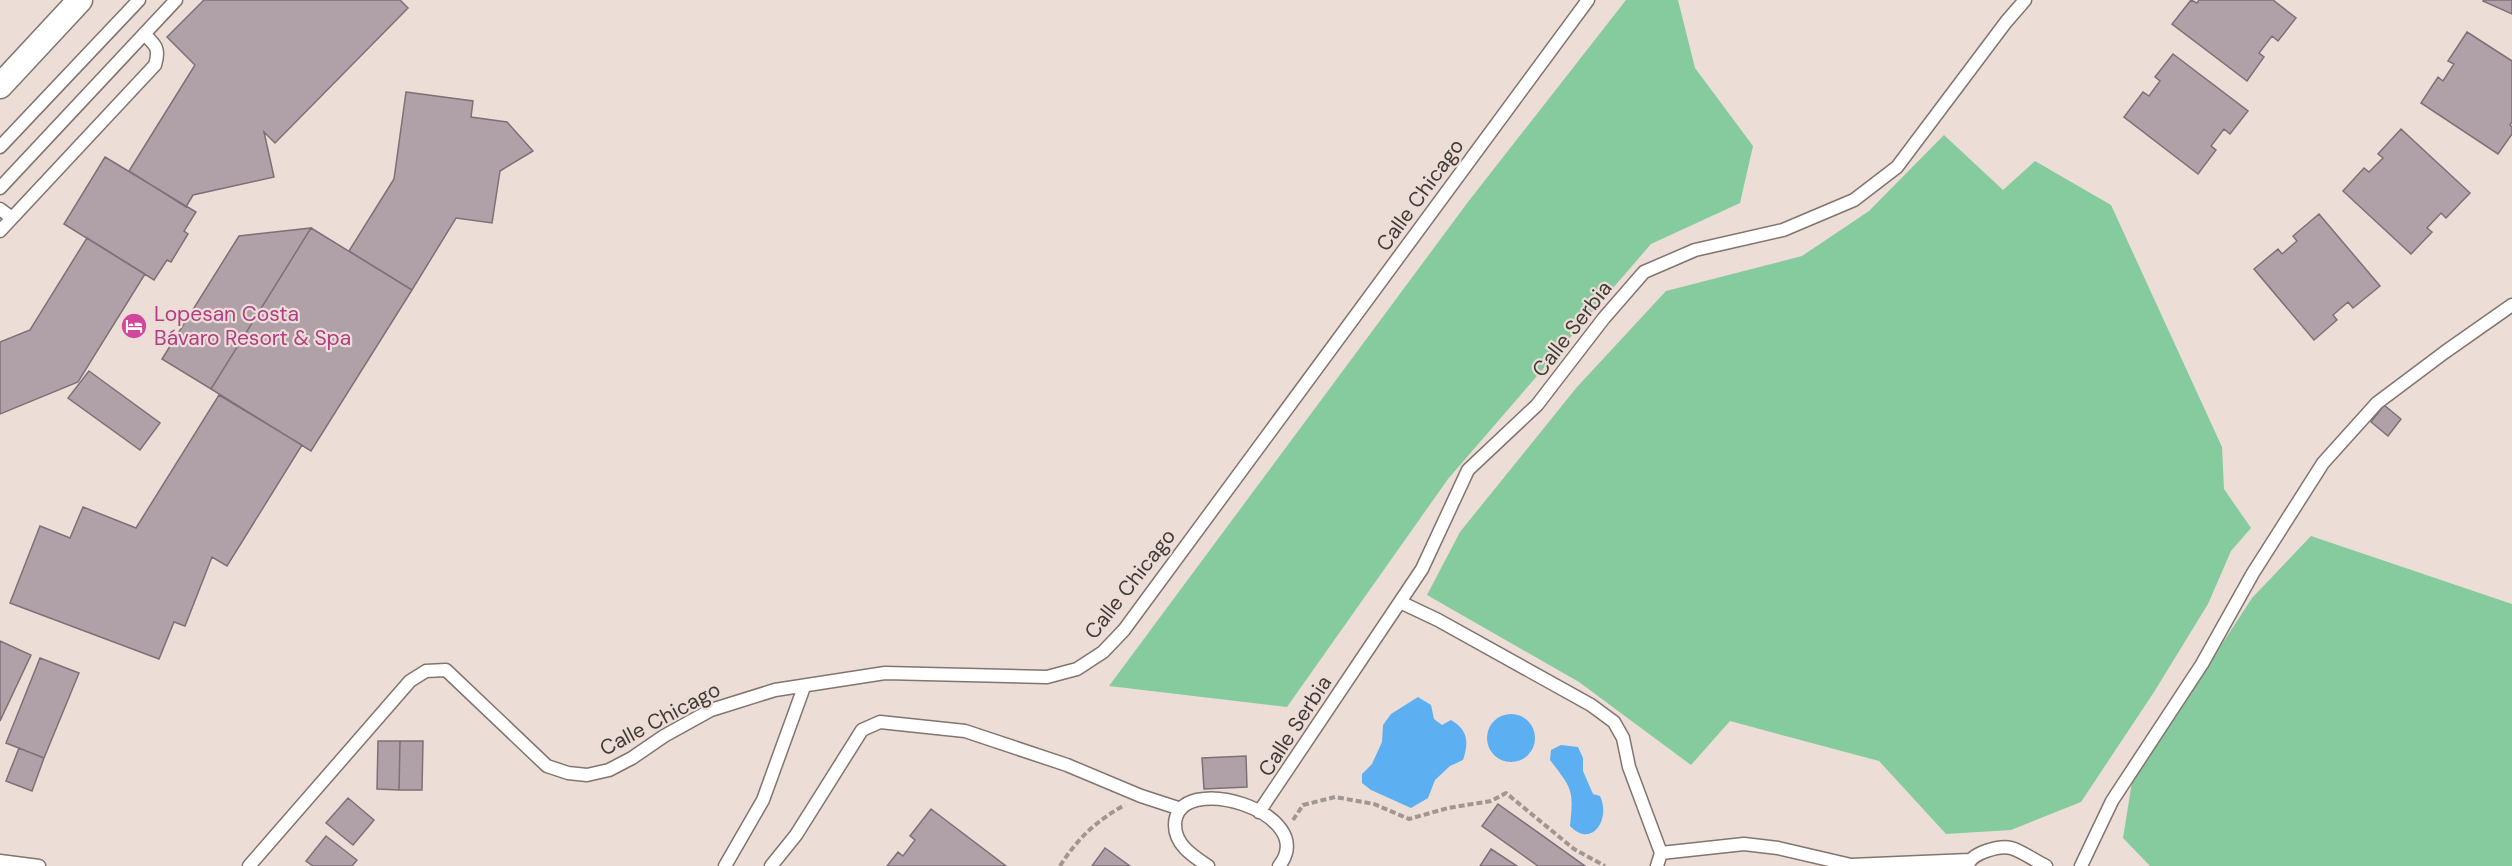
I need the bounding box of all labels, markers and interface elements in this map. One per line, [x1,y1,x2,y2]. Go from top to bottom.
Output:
street label: Calle Chicago [1370,133,1470,257]
street label: Calle Serbia [1526,275,1618,383]
place label: Lopesan Costa Bávaro Resort & Spa [154,300,351,352]
hotel icon: Lopesan Costa Bávaro Resort & Spa [119,311,149,341]
street label: Calle Chicago [1078,523,1182,645]
street label: Calle Serbia [1252,670,1338,782]
street label: Calle Chicago [595,675,725,763]

